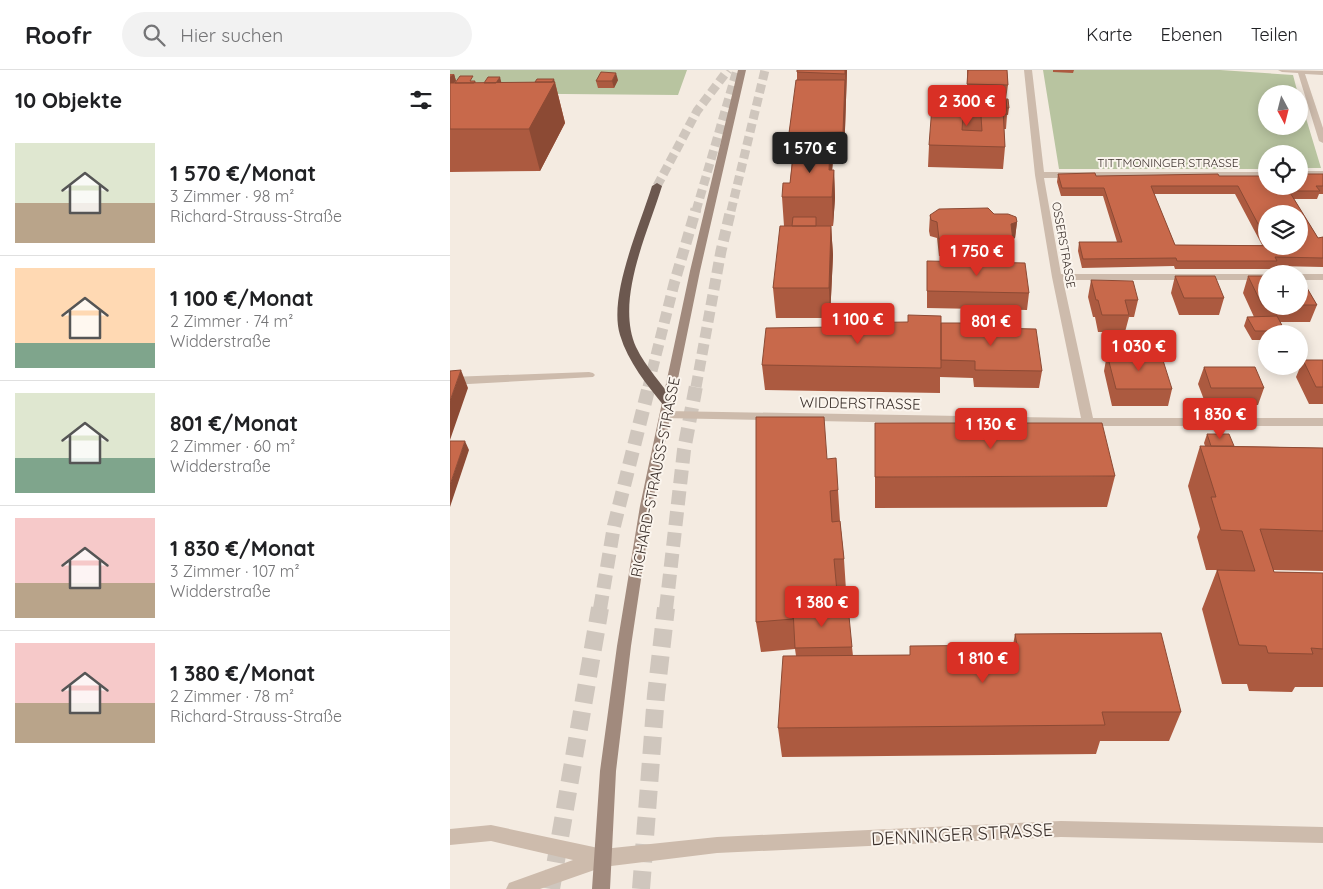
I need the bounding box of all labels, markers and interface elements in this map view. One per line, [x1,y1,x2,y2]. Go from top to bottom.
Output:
search box [122,12,472,57]
text: Roofr [25,20,92,50]
icon: search [140,21,168,49]
text: Hier suchen [180,23,283,47]
text: Karte [1086,23,1132,46]
text: Ebenen [1160,23,1223,46]
text: Teilen [1251,23,1298,46]
pin: 2 300 € [921,85,1013,127]
north arrow [1258,85,1308,135]
map controls [1258,85,1308,375]
icon: filters [407,86,435,114]
text: 10 Objekte [15,87,122,113]
text: 2 300 € [939,91,995,111]
pin: 1 570 € [764,132,856,174]
text: 1 570 € [783,138,837,158]
button: locate [1258,145,1308,195]
street label: TITTMONINGER STRASSE [1097,155,1239,170]
text: 1 570 €/Monat [170,160,316,186]
icon: home [55,163,115,223]
text: 3 Zimmer · 98 m² [170,186,294,206]
street label: OSSERSTRASSE [1049,201,1079,290]
button: layers [1258,205,1308,255]
text: Richard-Strauss-Straße [170,206,342,226]
pin: 1 750 € [931,234,1023,277]
text: 1 750 € [950,241,1004,261]
button: + [1258,265,1308,315]
text: 1 100 €/Monat [170,285,314,311]
icon: home [55,288,115,348]
pin: 1 100 € [812,302,904,345]
pin: 801 € [956,304,1026,347]
text: 1 100 € [832,309,884,329]
text: 2 Zimmer · 74 m² [170,311,293,331]
text: 801 € [971,311,1011,331]
button: − [1258,325,1308,375]
pin: 1 030 € [1093,330,1185,372]
text: Widderstraße [170,331,271,351]
text: 1 030 € [1112,336,1166,356]
street label: RICHARD-STRAUSS-STRASSE [626,375,684,579]
street label: WIDDERSTRASSE [799,392,921,414]
pin: 1 830 € [1174,398,1266,440]
text: 1 830 € [1194,404,1246,424]
pin: 1 130 € [945,408,1037,450]
text: 801 €/Monat [170,410,298,436]
icon: home [55,413,115,473]
text: 1 130 € [966,414,1016,434]
text: 2 Zimmer · 60 m² [170,436,295,456]
text: Widderstraße [170,456,271,476]
text: 1 830 €/Monat [170,535,315,561]
icon: home [55,538,115,598]
text: 3 Zimmer · 107 m² [170,561,300,581]
text: Widderstraße [170,581,271,601]
pin: 1 380 € [776,586,868,628]
text: 1 380 € [796,592,848,612]
pin: 1 810 € [937,642,1029,684]
text: 1 810 € [958,648,1008,668]
text: 1 380 €/Monat [170,660,315,686]
icon: home [55,663,115,723]
text: 2 Zimmer · 78 m² [170,686,294,706]
text: Richard-Strauss-Straße [170,706,342,726]
street label: DENNINGER STRASSE [871,818,1053,850]

